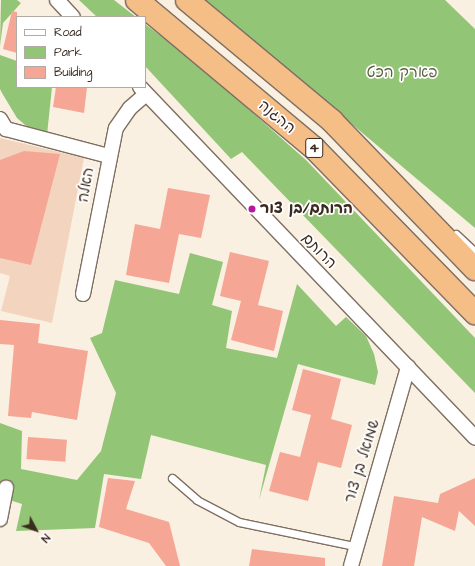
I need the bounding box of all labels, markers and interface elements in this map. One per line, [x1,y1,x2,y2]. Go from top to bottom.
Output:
legend [16,16,146,88]
text: Road [54,24,82,41]
text: Park [54,44,82,61]
text: Building [54,64,92,81]
park label: פארק הכט [366,64,438,82]
street label: ההגנה [255,96,299,138]
road number: 4 [305,136,323,160]
street label: האלה [74,166,98,204]
place label: הרותם/בן צור [260,200,353,218]
marker: הרותם/בן צור [247,204,257,214]
street label: הרותם [298,230,340,272]
street label: שמואל בן צור [341,417,383,505]
north arrow [16,510,56,550]
text: N [38,531,53,546]

